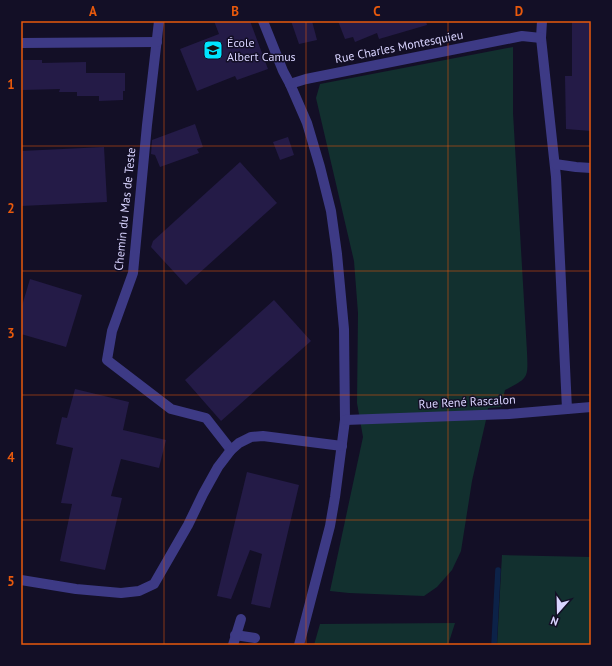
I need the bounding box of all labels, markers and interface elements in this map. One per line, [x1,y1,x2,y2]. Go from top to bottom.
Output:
text: A [89,3,97,20]
text: B [231,3,239,20]
text: C [373,3,381,20]
text: D [515,3,523,20]
street label: Rue Charles Montesquieu [333,27,464,66]
place label: École Albert Camus [227,35,296,64]
school or university icon: École Albert Camus [202,39,224,61]
text: 1 [7,76,15,93]
street label: Chemin du Mas de Teste [111,147,138,271]
text: 2 [7,200,15,217]
text: 3 [7,325,15,342]
street label: Rue René Rascalon [418,391,516,412]
text: 4 [7,449,15,466]
text: 5 [7,573,15,590]
north arrow [538,592,578,632]
text: N [549,614,560,629]

